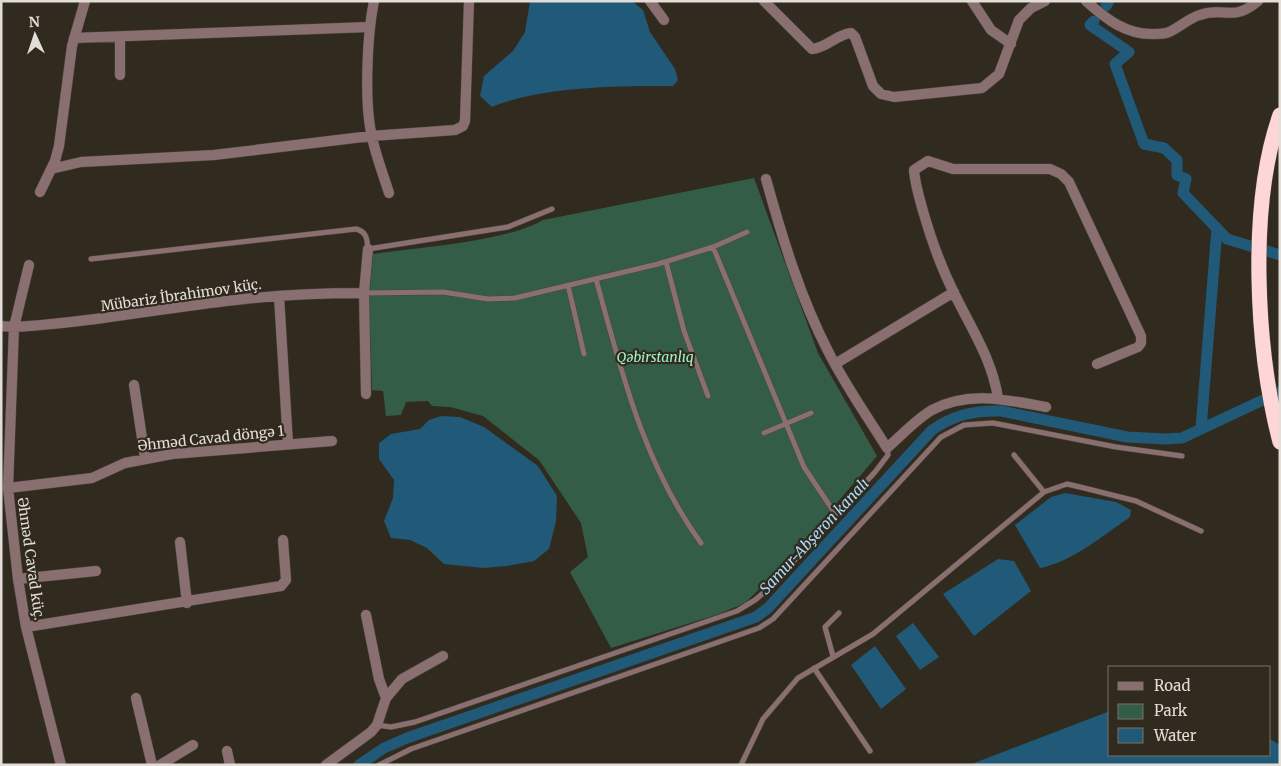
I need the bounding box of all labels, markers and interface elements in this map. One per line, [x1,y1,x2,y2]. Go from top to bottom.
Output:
north arrow [10,10,60,60]
text: N [28,13,40,31]
street label: Mübariz İbrahimov küç. [99,275,263,315]
park label: Qəbirstanlıq [616,348,694,366]
street label: Əhməd Cavad döngə 1 [137,421,285,455]
water label: Samur-Abşeron kanalı [755,474,873,598]
street label: Əhməd Cavad küç. [13,497,49,621]
legend [1108,666,1271,756]
text: Road [1154,676,1190,695]
text: Park [1154,701,1188,720]
text: Water [1153,726,1197,745]

